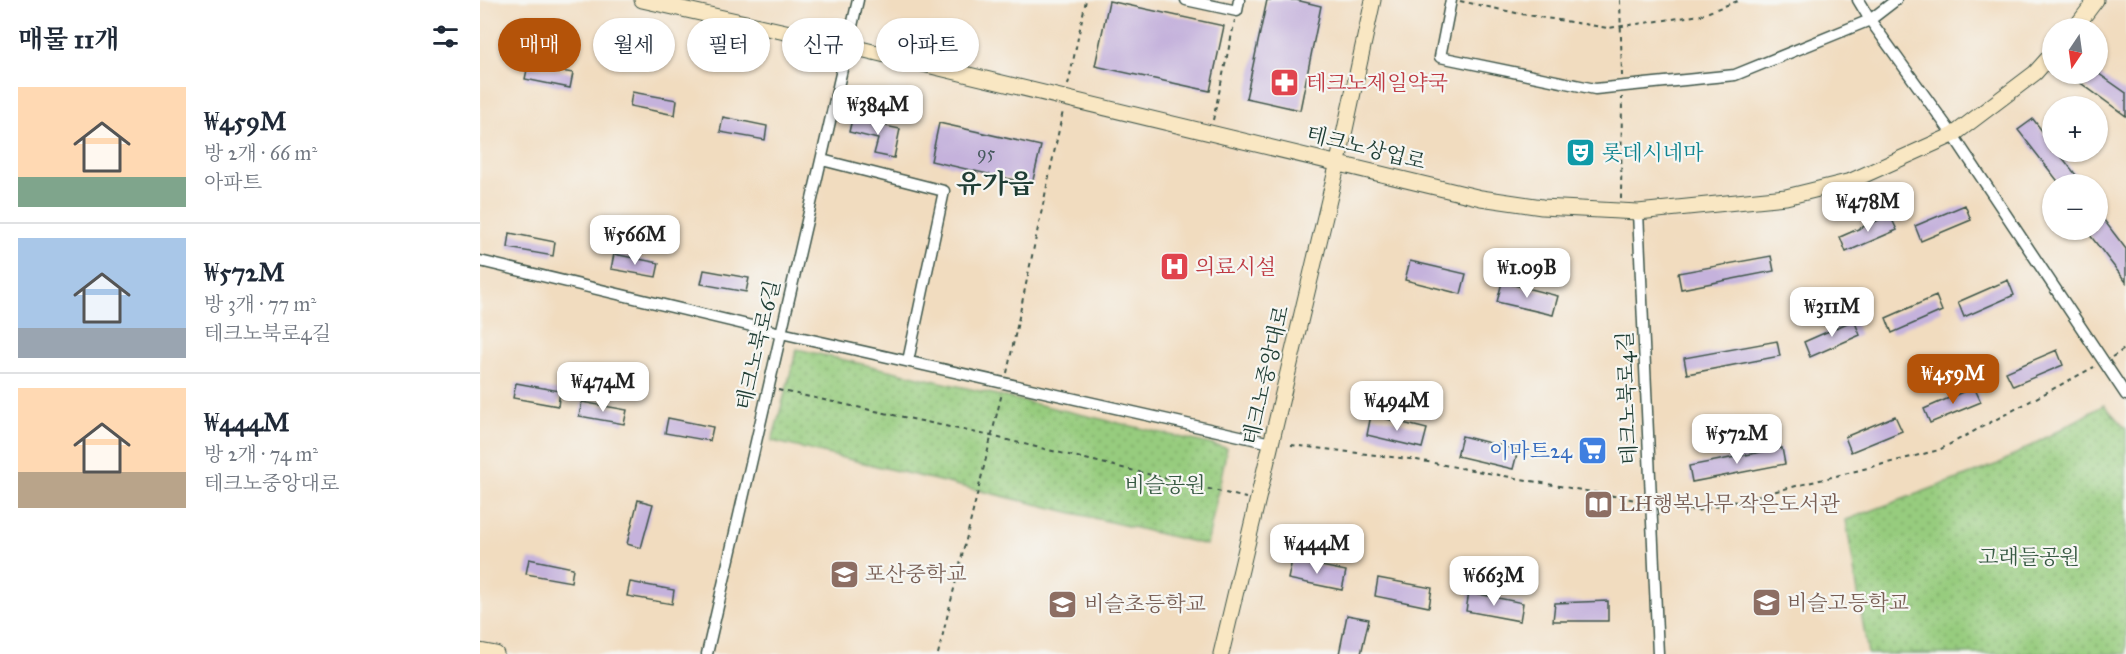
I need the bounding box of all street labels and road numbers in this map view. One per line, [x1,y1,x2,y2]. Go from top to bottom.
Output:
street label: 테크노상업로 [1304,121,1428,175]
street label: 테크노북로6길 [730,278,786,412]
street label: 테크노중앙대로 [1237,303,1295,447]
street label: 테크노북로4길 [1612,331,1642,465]

